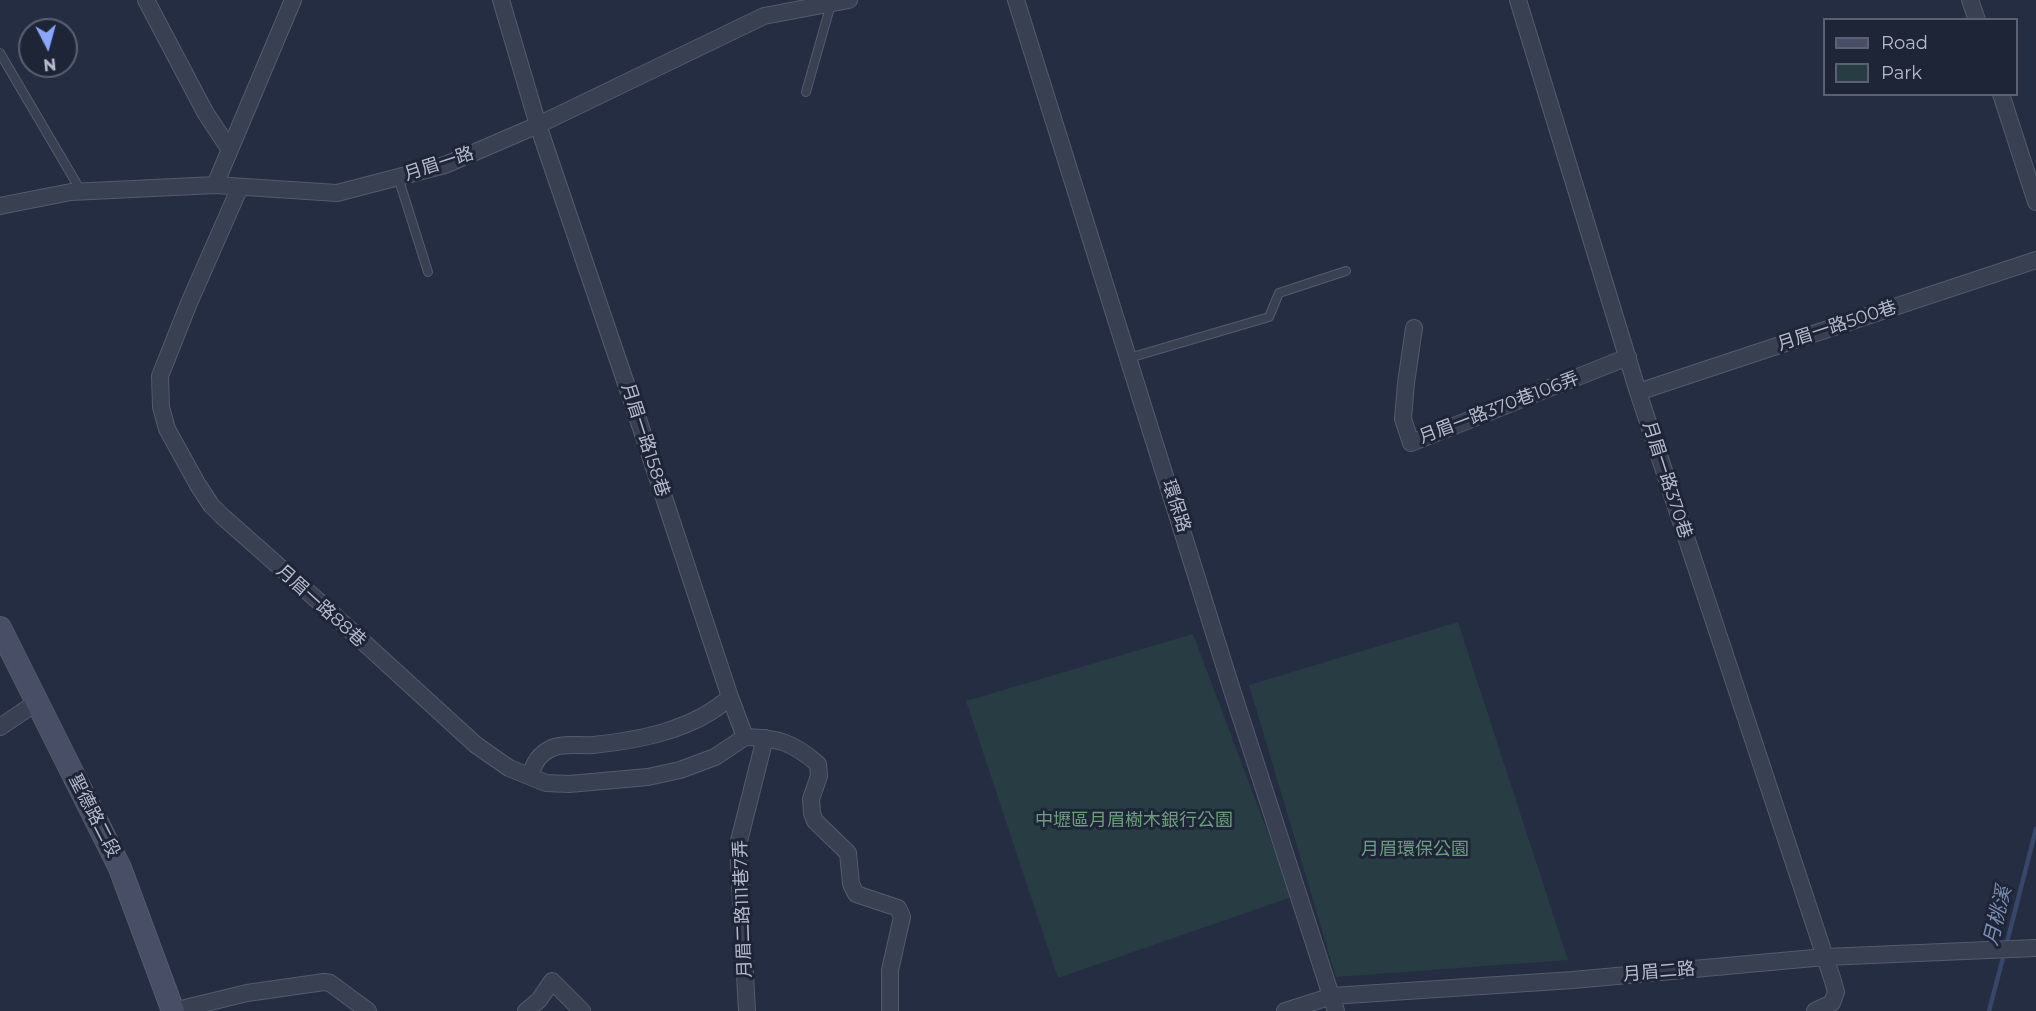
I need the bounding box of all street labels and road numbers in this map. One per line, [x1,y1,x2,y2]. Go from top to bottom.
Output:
street label: 月眉一路 [401,143,477,185]
street label: 月眉一路500巷 [1775,297,1899,355]
street label: 月眉一路370巷106弄 [1416,368,1582,448]
street label: 月眉一路158巷 [616,380,674,500]
street label: 月眉一路370巷 [1638,419,1696,541]
street label: 環保路 [1157,477,1195,535]
street label: 月眉一路88巷 [272,560,370,652]
street label: 聖德路二段 [64,771,124,861]
street label: 月眉二路111巷7弄 [730,840,756,978]
street label: 月眉二路 [1622,958,1696,986]

